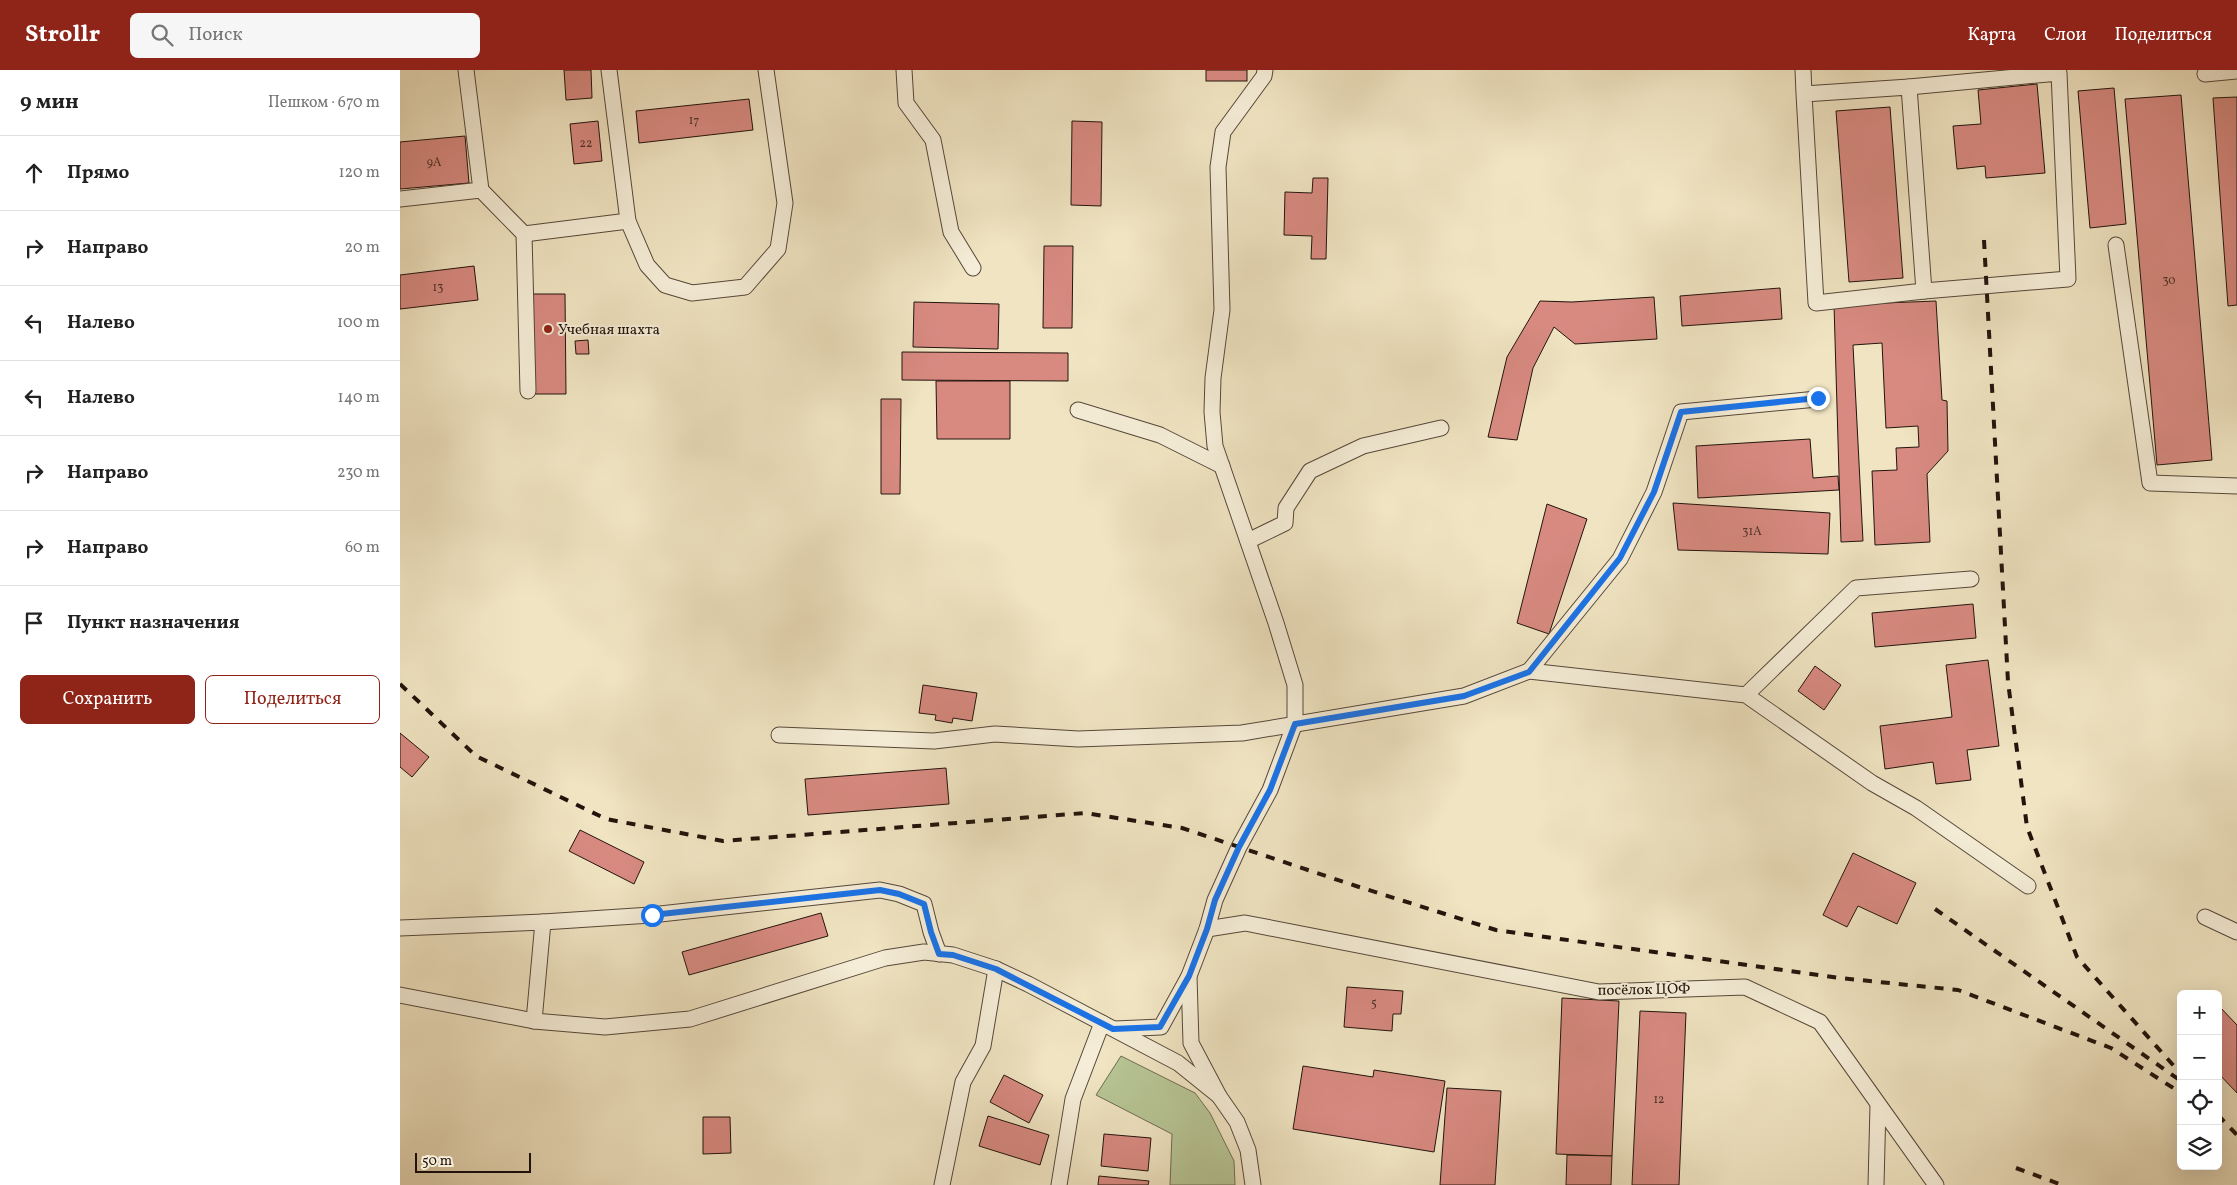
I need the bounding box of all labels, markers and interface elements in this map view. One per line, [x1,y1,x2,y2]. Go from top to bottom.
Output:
search box [130,13,480,58]
text: Strollr [25,18,100,52]
icon: search [148,21,176,49]
text: Поиск [188,22,243,48]
text: Карта [1968,23,2016,48]
text: Слои [2044,23,2086,48]
text: Поделиться [2114,23,2212,48]
text: 9 мин [20,88,79,117]
text: Пешком · 670 m [268,92,380,114]
house number: 17 [689,113,699,129]
house number: 22 [580,136,592,152]
house number: 9А [427,155,442,171]
icon: ahead [20,159,48,187]
text: Прямо [67,160,129,186]
text: 120 m [338,162,380,184]
icon: right [20,234,48,262]
text: Направо [67,235,149,261]
text: 20 m [345,237,380,259]
house number: 30 [2162,273,2176,289]
house number: 13 [433,280,443,296]
icon: left [20,309,48,337]
text: Налево [67,310,135,336]
text: 100 m [337,312,380,334]
place label: Учебная шахта [558,320,660,341]
marker: Учебная шахта [542,323,554,335]
icon: left [20,384,48,412]
text: Налево [67,385,135,411]
text: 140 m [338,387,380,409]
route end [1807,387,1830,410]
icon: right [20,459,48,487]
text: Направо [67,460,149,486]
text: 230 m [337,462,380,484]
house number: 31А [1742,524,1762,540]
icon: right [20,534,48,562]
text: Направо [67,535,149,561]
text: 60 m [345,537,380,559]
icon: arrive [20,609,48,637]
text: Пункт назначения [67,610,240,636]
button: Сохранить [20,675,195,724]
button: Поделиться [205,675,380,724]
route start [641,904,664,927]
street label: посёлок ЦОФ [1598,979,1690,1002]
map controls [2177,990,2222,1170]
button: + [2177,990,2222,1035]
house number: 5 [1371,996,1377,1012]
button: − [2177,1035,2222,1080]
button: locate [2177,1080,2222,1125]
house number: 12 [1653,1092,1665,1108]
button: layers [2177,1125,2222,1170]
scale bar [415,1150,531,1173]
text: 50 m [422,1152,452,1171]

